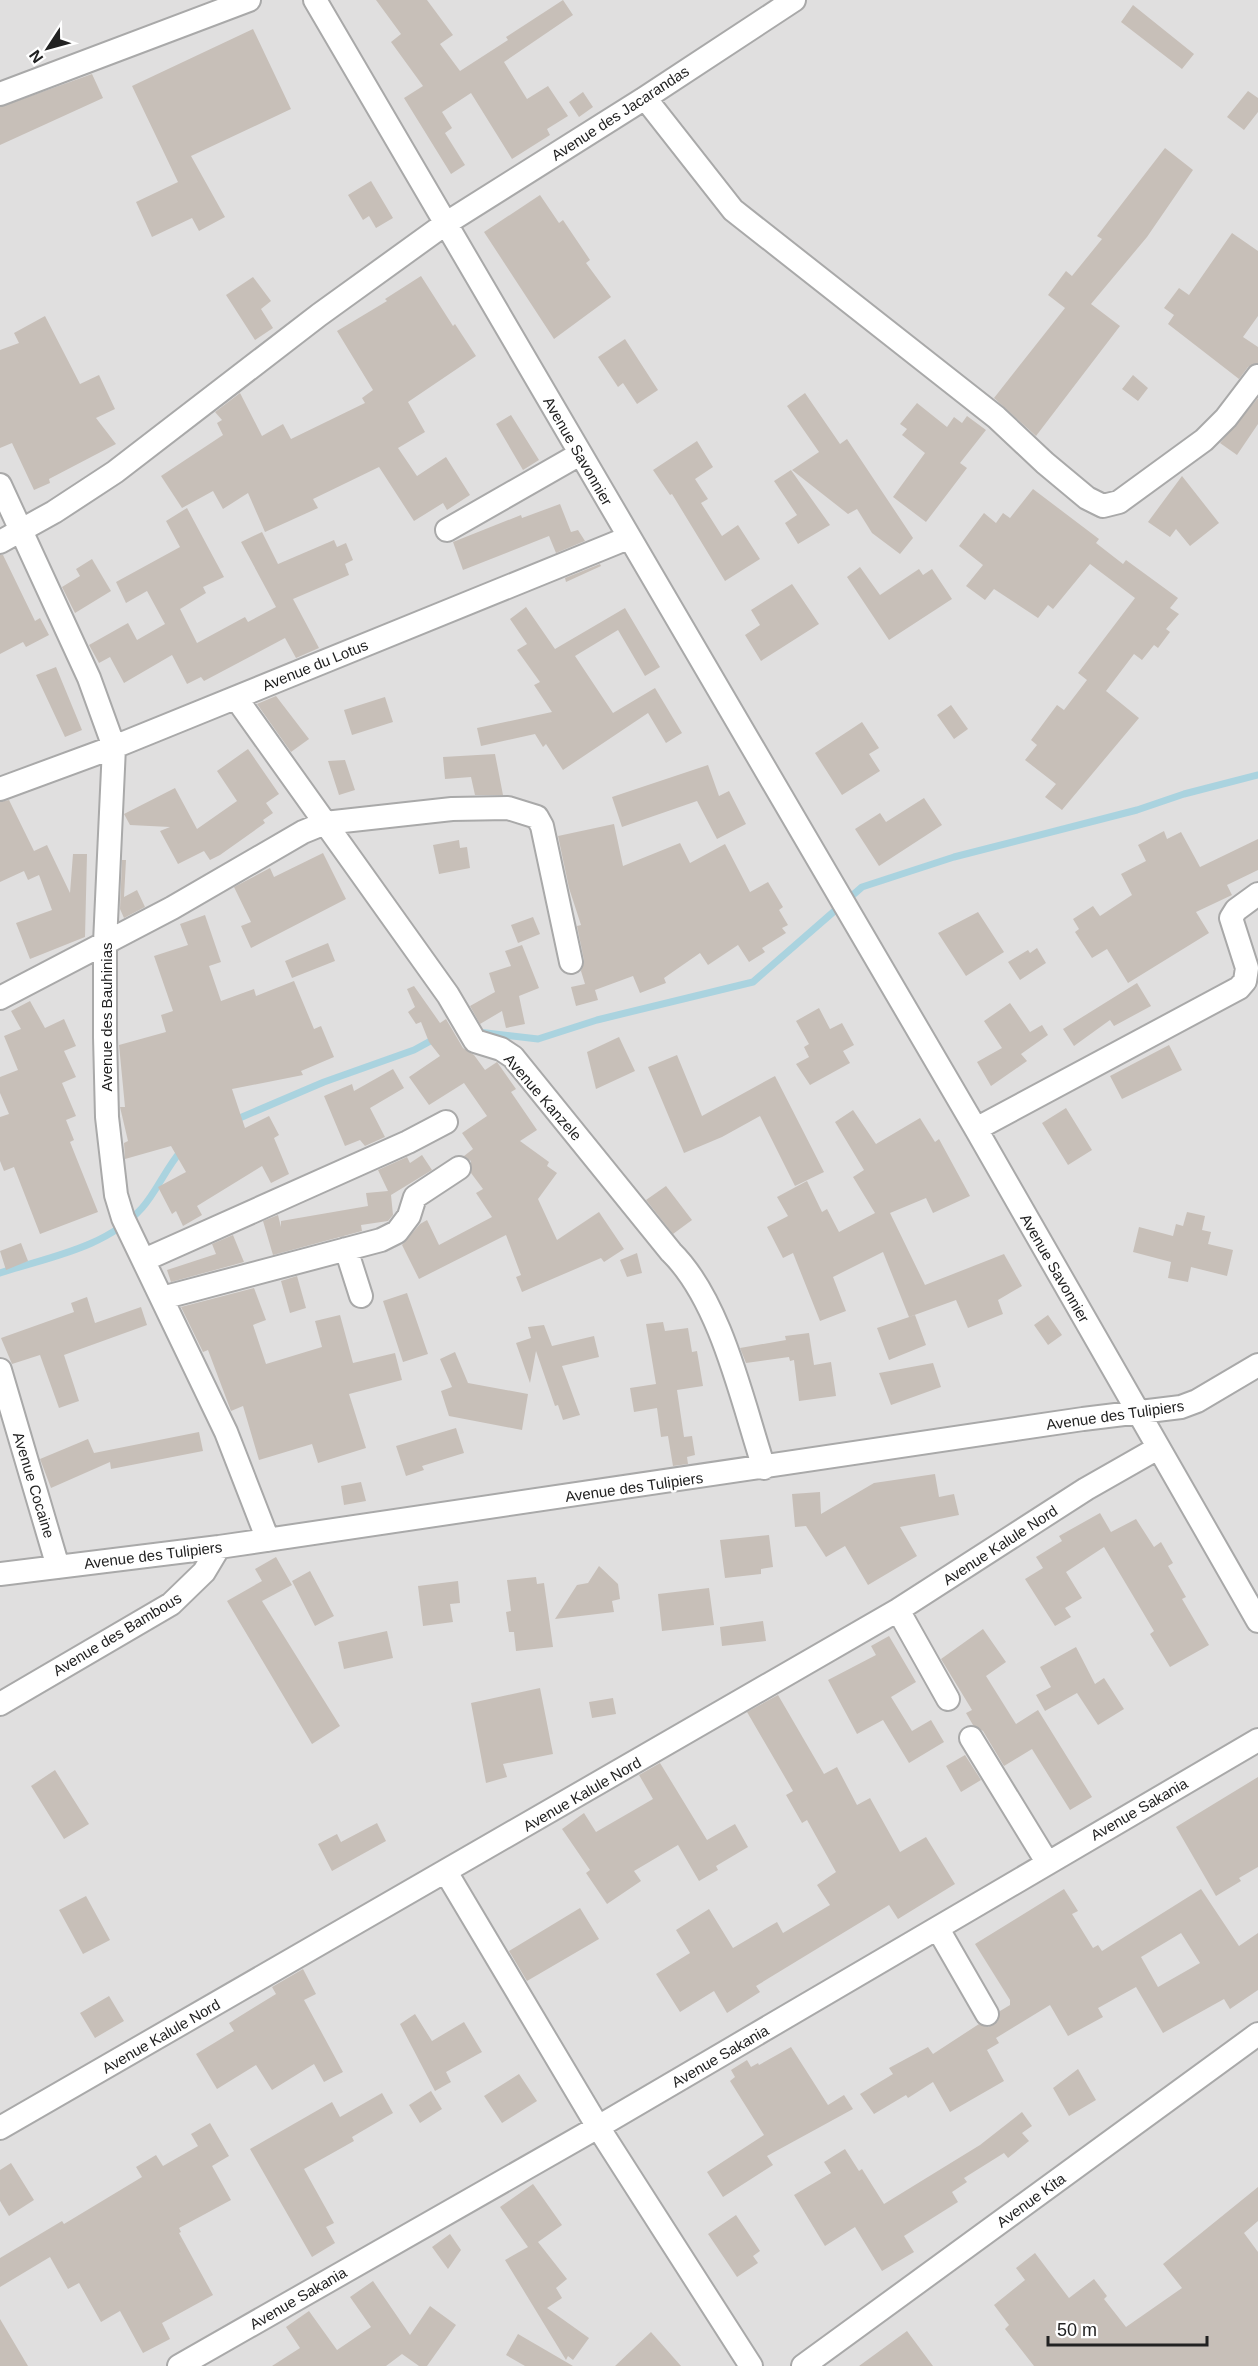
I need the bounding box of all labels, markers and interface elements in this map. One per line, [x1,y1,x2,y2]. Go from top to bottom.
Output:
north arrow [18,18,78,78]
text: N [26,47,47,66]
street label: Avenue des Jacarandas [548,62,692,164]
street label: Avenue Savonnier [540,394,616,508]
street label: Avenue du Lotus [260,636,370,694]
street label: Avenue des Bauhinias [98,942,115,1092]
street label: Avenue Kanzele [501,1050,585,1144]
street label: Avenue Savonnier [1017,1211,1093,1325]
street label: Avenue des Tulipiers [1045,1397,1185,1433]
street label: Avenue Cocaine [10,1430,58,1540]
street label: Avenue des Tulipiers [564,1469,704,1505]
street label: Avenue Kalule Nord [940,1502,1060,1588]
street label: Avenue des Tulipiers [83,1538,223,1572]
street label: Avenue des Bambous [50,1589,184,1679]
street label: Avenue Kalule Nord [520,1753,644,1835]
street label: Avenue Sakania [1088,1774,1191,1844]
street label: Avenue Kalule Nord [99,1995,223,2077]
street label: Avenue Sakania [669,2021,772,2091]
street label: Avenue Kita [993,2169,1069,2231]
street label: Avenue Sakania [247,2263,350,2333]
scale bar [1048,2309,1207,2347]
text: 50 m [1057,2320,1097,2340]

